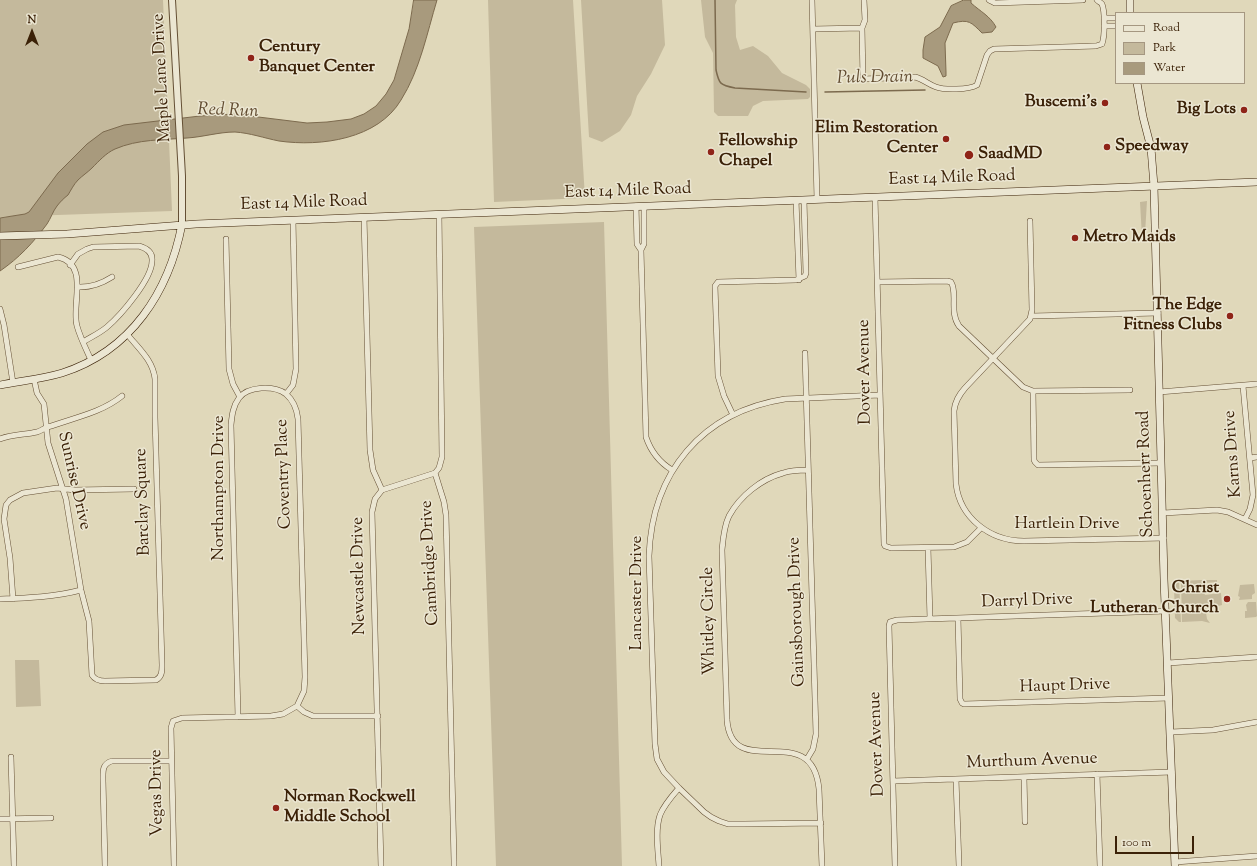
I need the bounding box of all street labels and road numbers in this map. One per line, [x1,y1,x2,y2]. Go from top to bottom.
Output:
street label: Maple Lane Drive [149,13,177,143]
street label: East 14 Mile Road [888,167,1016,191]
street label: East 14 Mile Road [564,180,692,204]
street label: East 14 Mile Road [240,192,368,216]
street label: Dover Avenue [855,319,877,425]
street label: Schoenherr Road [1135,410,1159,538]
street label: Karns Drive [1221,410,1247,498]
street label: Northampton Drive [210,415,230,561]
street label: Coventry Place [273,419,297,529]
street label: Sunrise Drive [52,430,94,532]
street label: Barclay Square [132,448,156,556]
street label: Cambridge Drive [418,500,444,626]
street label: Hartlein Drive [1014,515,1120,535]
street label: Newcastle Drive [349,517,371,635]
street label: Lancaster Drive [628,536,648,650]
street label: Gainsborough Drive [785,537,811,687]
street label: Whitley Circle [699,567,721,675]
street label: Darryl Drive [981,590,1073,614]
street label: Haupt Drive [1019,675,1111,699]
street label: Dover Avenue [866,691,890,797]
street label: Vegas Drive [147,749,169,837]
street label: Murthum Avenue [966,750,1098,774]

